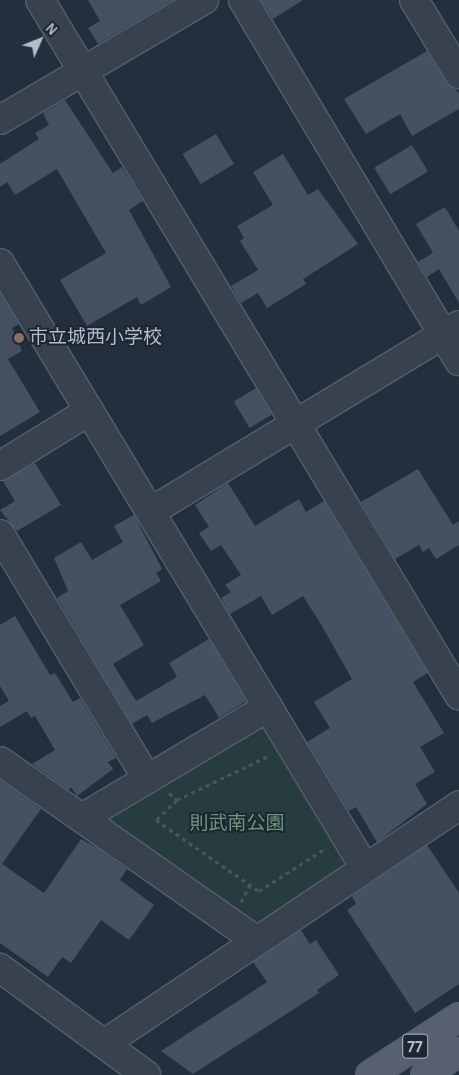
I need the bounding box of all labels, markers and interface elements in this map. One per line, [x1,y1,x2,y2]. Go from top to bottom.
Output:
north arrow [15,15,65,65]
text: N [42,21,59,38]
place label: 市立城西小学校 [29,327,162,349]
marker: 市立城西小学校 [13,332,25,344]
park label: 則武南公園 [190,813,284,835]
road number: 77 [401,1030,429,1062]

